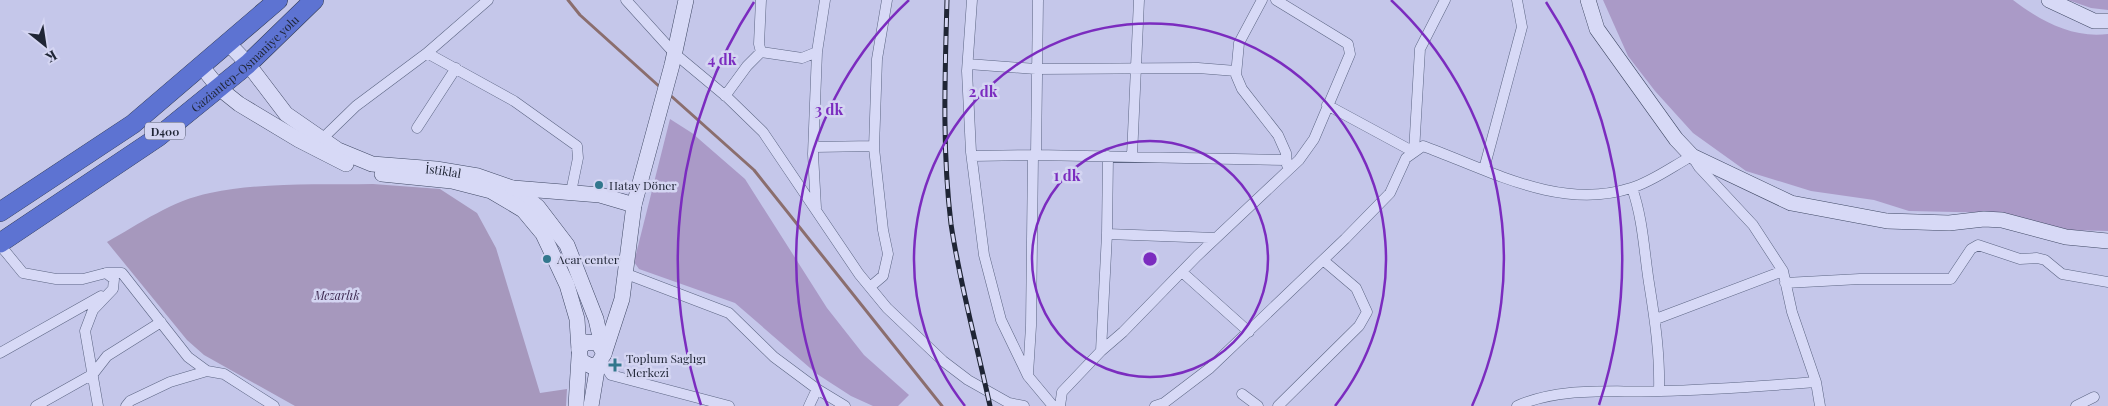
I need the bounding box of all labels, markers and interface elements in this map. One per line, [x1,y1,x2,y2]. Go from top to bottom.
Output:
street label: Gaziantep-Osmaniye yolu [187,11,302,115]
north arrow [20,20,70,70]
text: K [42,46,61,68]
text: 4 dk [708,49,737,69]
text: 2 dk [969,81,998,101]
text: 3 dk [815,99,843,119]
road number: D400 [145,122,185,140]
street label: İstiklal [425,160,463,181]
text: 1 dk [1054,165,1081,185]
place label: Hatay Döner [609,177,677,193]
marker: Hatay Döner [593,179,605,191]
centre of rings [1141,250,1159,268]
place label: Acar center [556,251,620,267]
marker: Acar center [541,253,553,265]
park label: Mezarlık [313,287,360,303]
place label: Toplum Saglıgı Merkezi [626,350,707,380]
marker: Toplum Saglıgı Merkezi [608,358,622,372]

